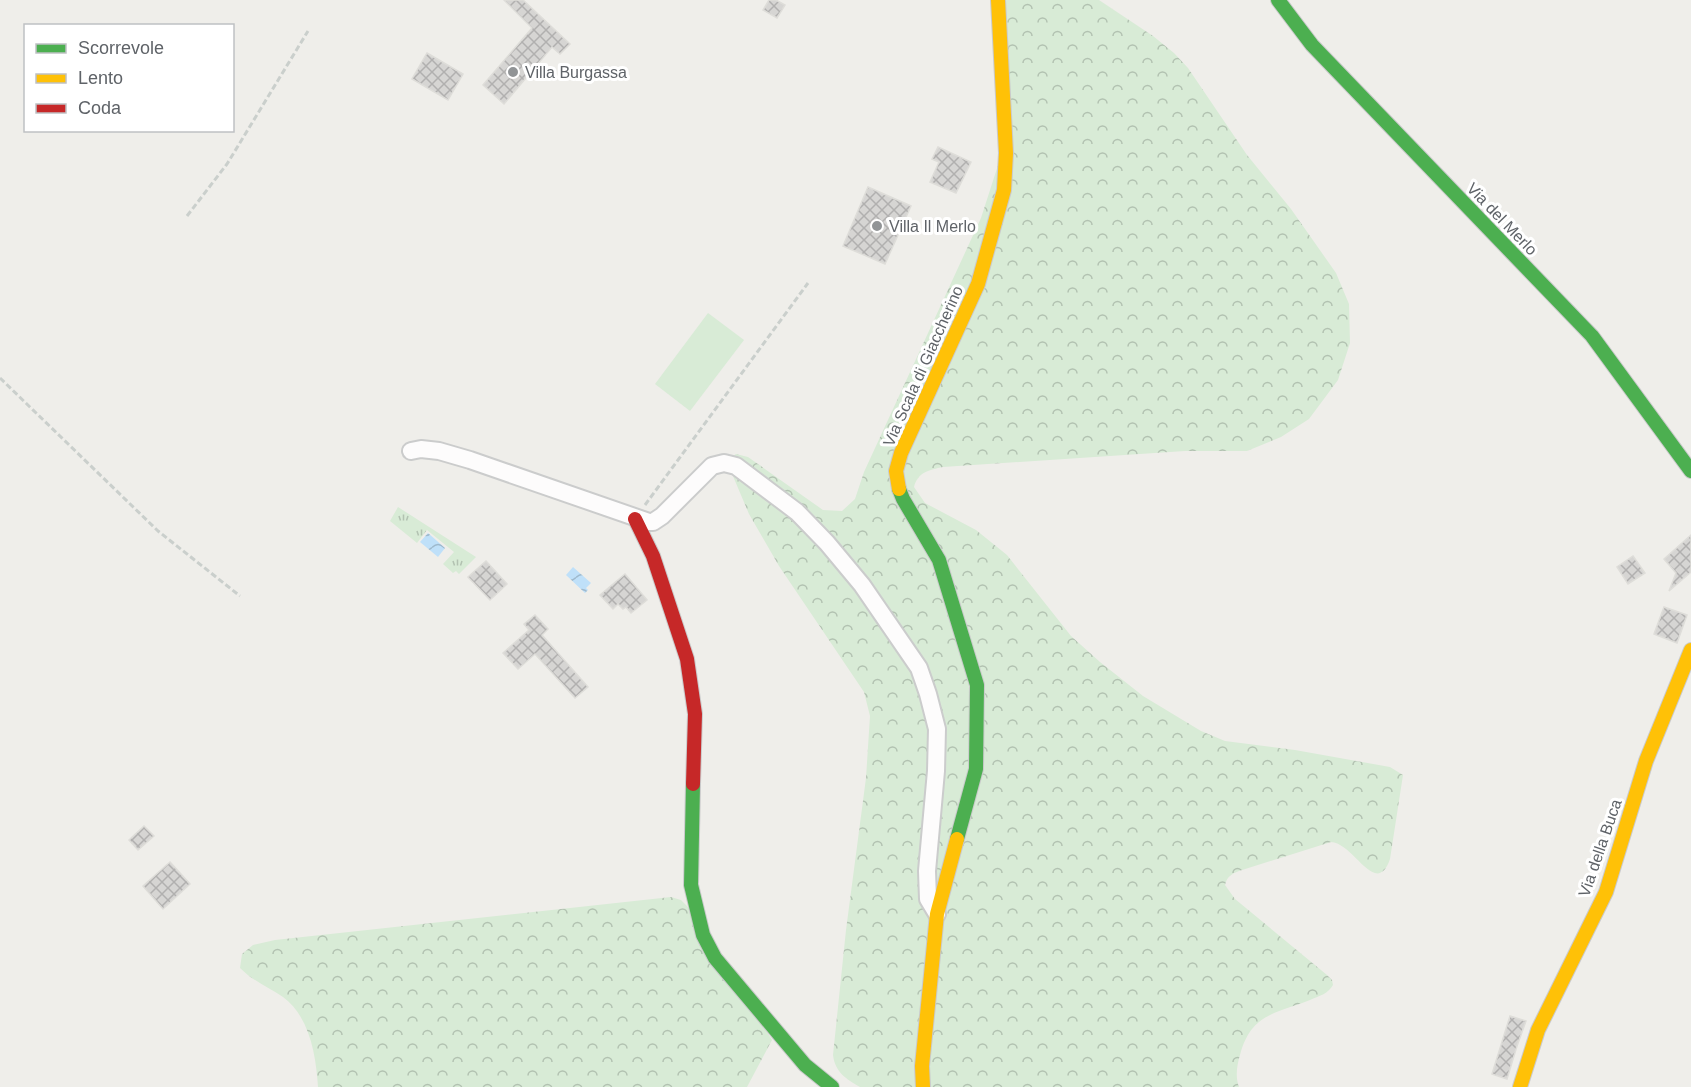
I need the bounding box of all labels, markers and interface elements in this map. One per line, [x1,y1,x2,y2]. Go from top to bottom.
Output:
legend [24,24,234,132]
text: Scorrevole [78,38,164,58]
place label: Villa Burgassa [525,64,627,81]
marker: Villa Burgassa [506,65,520,79]
text: Lento [78,68,123,88]
text: Coda [78,98,122,118]
street label: Via del Merlo [1464,180,1541,258]
place label: Villa Il Merlo [889,218,976,235]
marker: Villa Il Merlo [870,219,884,233]
street label: Via Scala di Giaccherino [880,283,966,449]
street label: Via della Buca [1575,797,1625,899]

